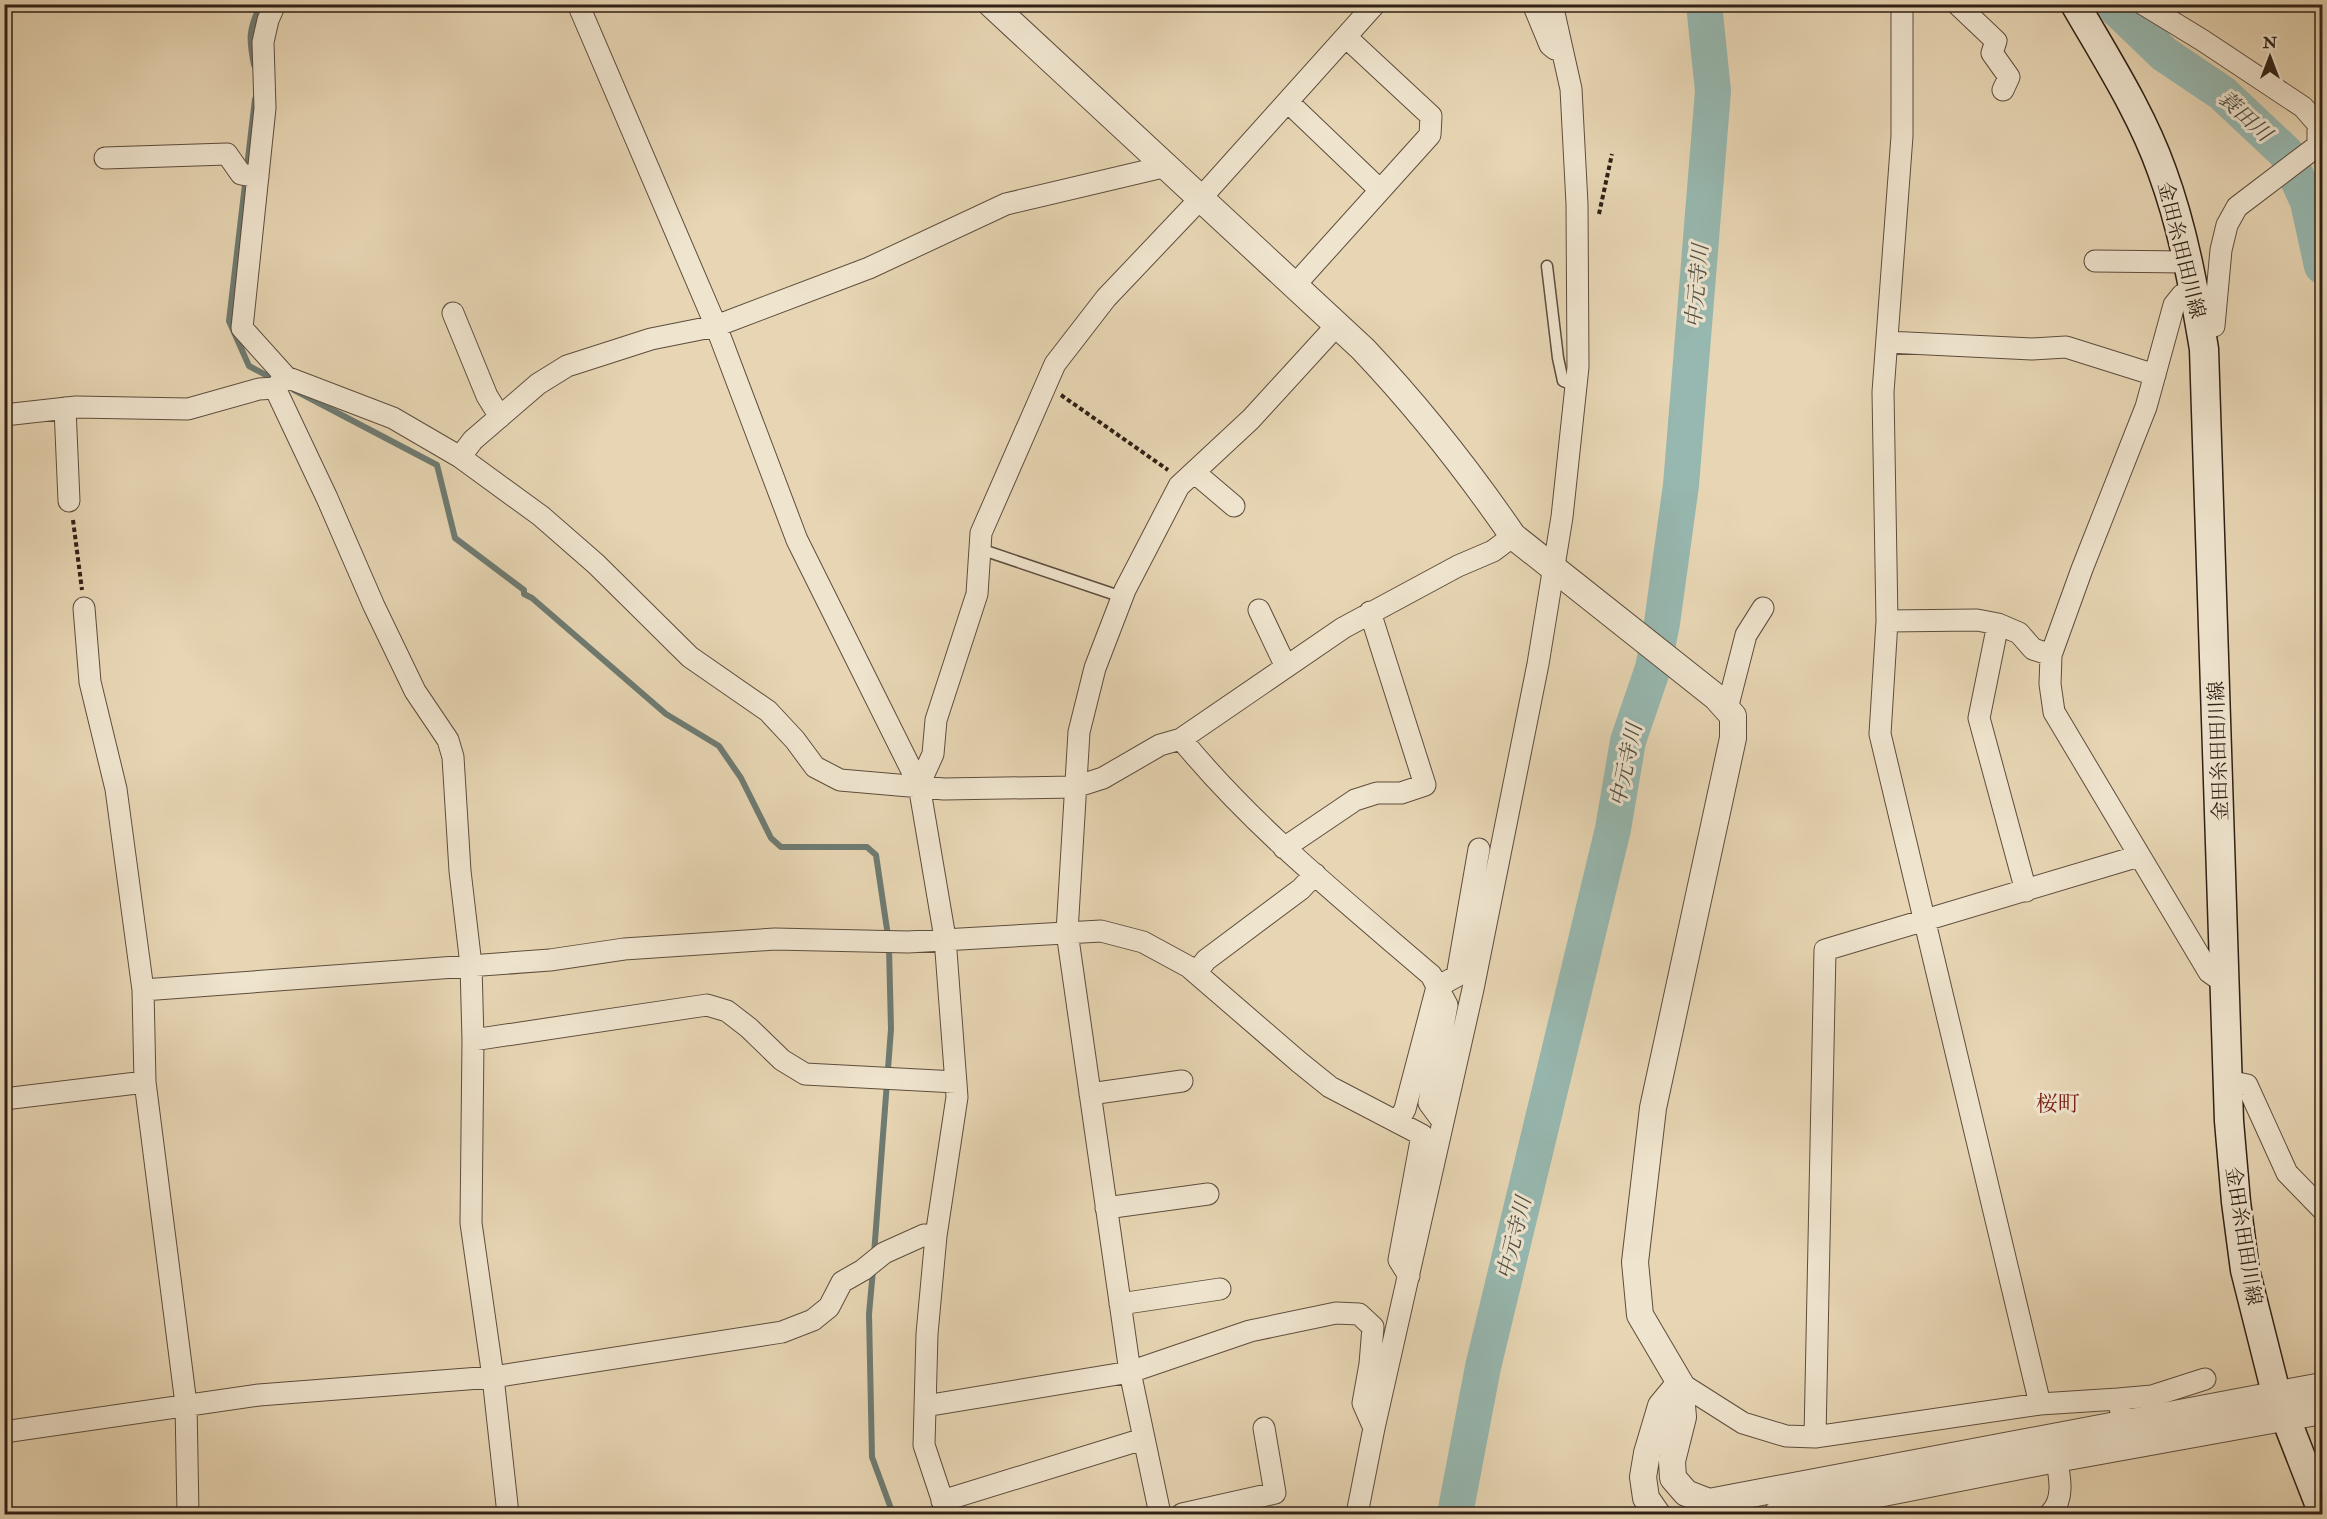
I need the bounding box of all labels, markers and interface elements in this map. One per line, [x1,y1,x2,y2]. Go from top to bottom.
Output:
north arrow [2240,27,2300,87]
text: N [2262,33,2278,53]
water label: 蓑田川 [2212,85,2279,149]
street label: 金田糸田田川線 [2152,179,2211,321]
water label: 中元寺川 [1680,241,1715,329]
street label: 金田糸田田川線 [2204,681,2233,821]
water label: 中元寺川 [1605,719,1649,809]
district label: 桜町 [2036,1090,2080,1118]
street label: 金田糸田田川線 [2220,1165,2267,1307]
water label: 中元寺川 [1491,1192,1538,1282]

